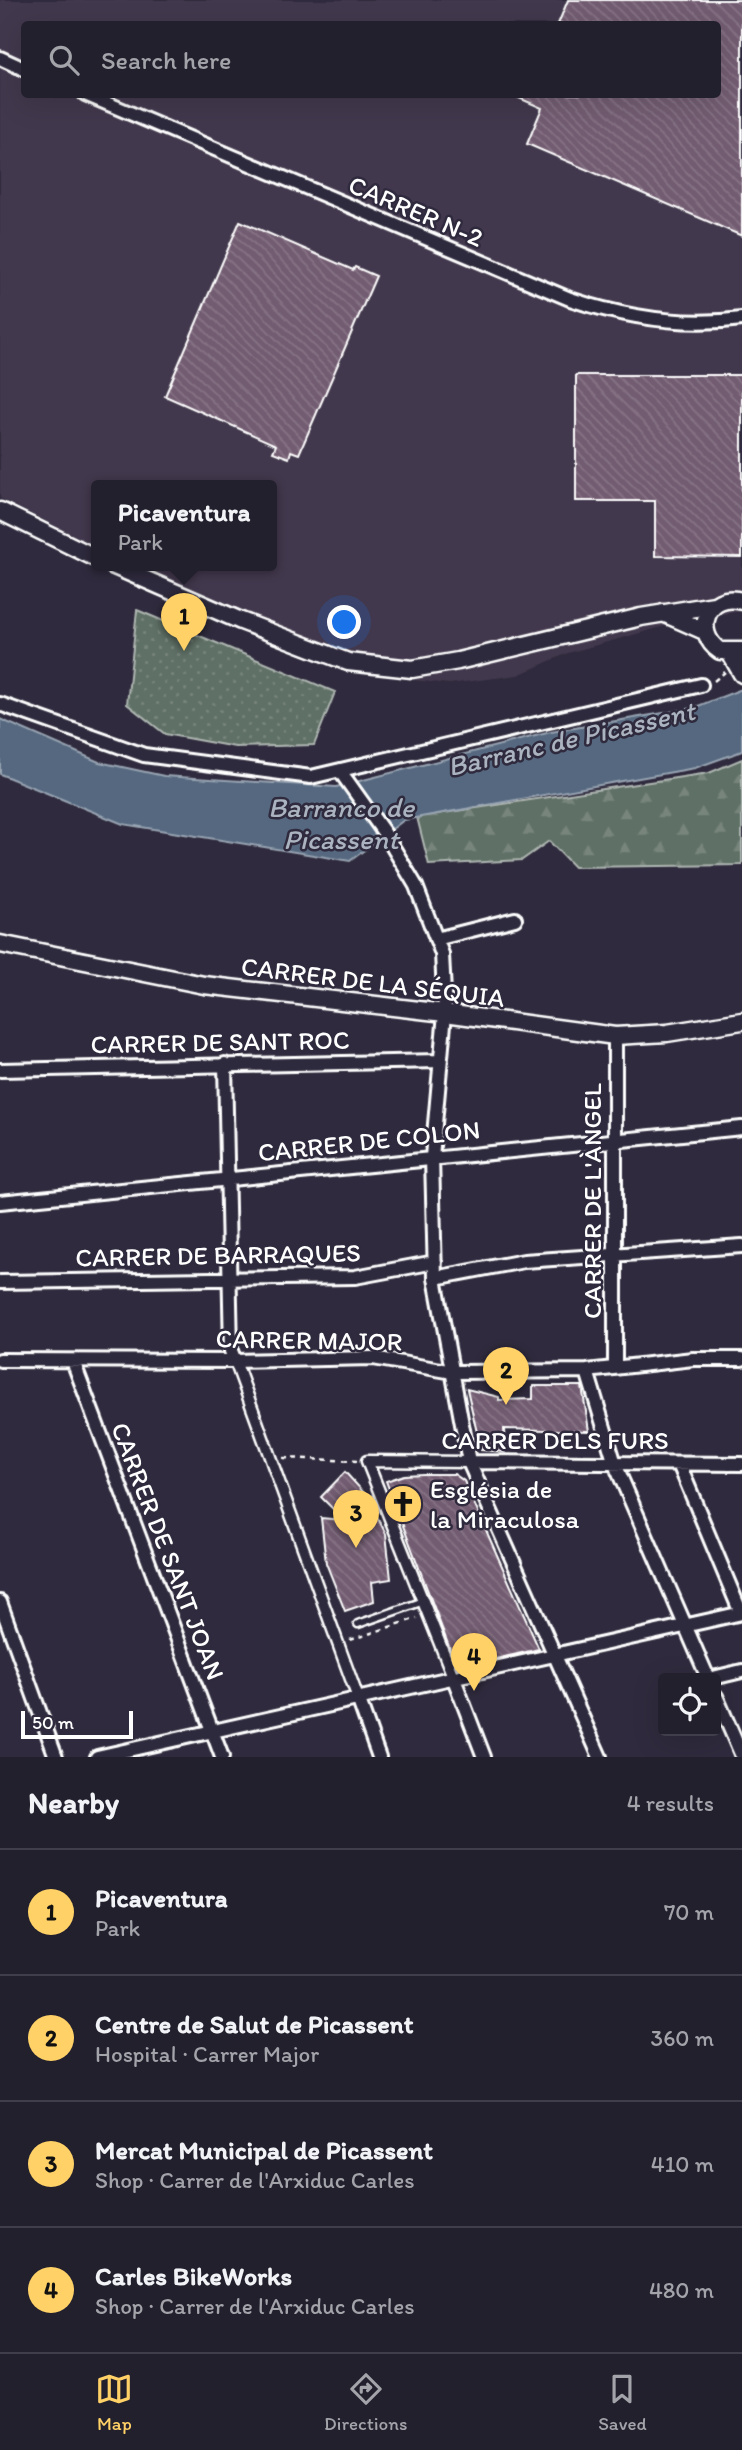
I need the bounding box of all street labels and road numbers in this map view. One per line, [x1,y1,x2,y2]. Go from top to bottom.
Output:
street label: CARRER N-2 [344,168,488,254]
street label: CARRER DE LA SÉQUIA [239,950,507,1014]
street label: CARRER DE SANT ROC [90,1024,350,1060]
street label: CARRER DE L'ÀNGEL [576,1083,608,1319]
street label: CARRER DE COLON [256,1113,482,1169]
street label: CARRER DE BARRAQUES [75,1237,361,1273]
street label: CARRER MAJOR [215,1322,403,1358]
street label: CARRER DE SANT JOAN [104,1418,232,1684]
street label: CARRER DELS FURS [441,1424,669,1456]

